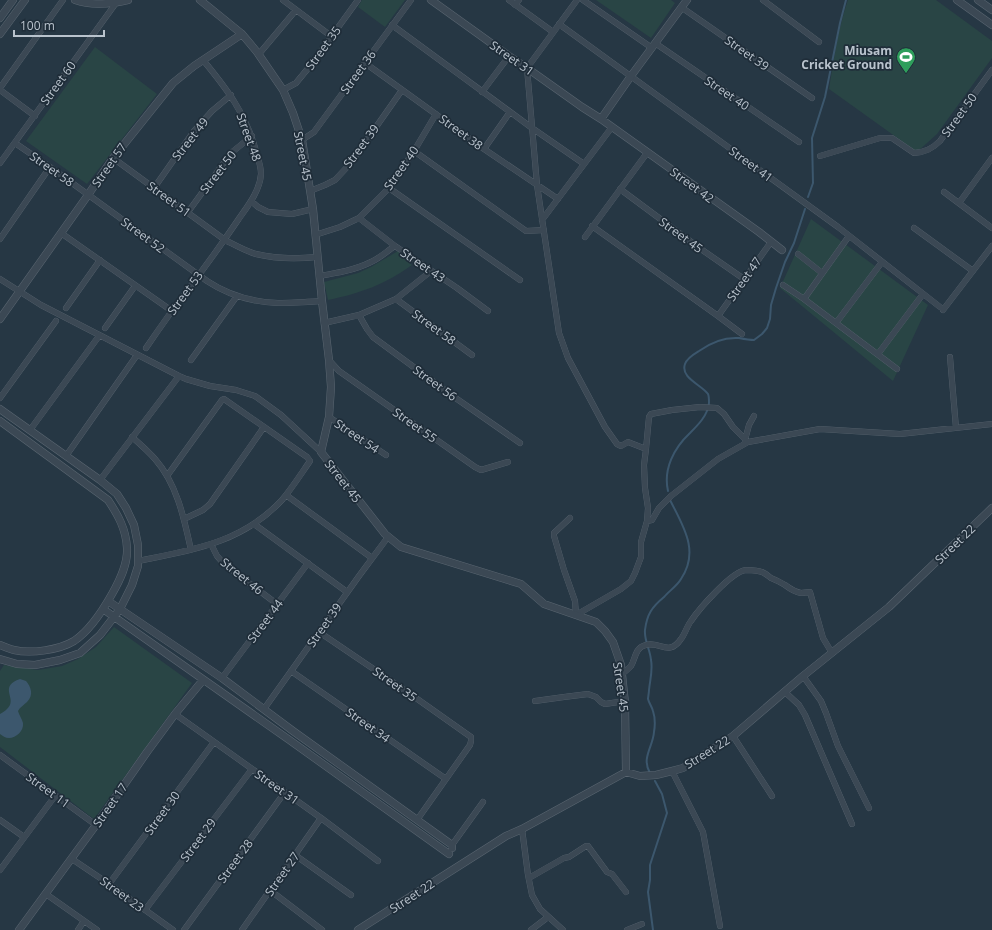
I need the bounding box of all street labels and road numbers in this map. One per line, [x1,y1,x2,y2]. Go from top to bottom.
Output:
street label: Street 35 [301,23,345,73]
street label: Street 39 [721,32,773,74]
street label: Street 31 [486,37,538,79]
street label: Street 36 [336,47,380,97]
street label: Street 60 [36,58,80,108]
street label: Street 40 [701,72,753,114]
street label: Street 50 [937,90,981,140]
street label: Street 48 [232,110,266,164]
street label: Street 38 [436,110,486,154]
street label: Street 49 [168,114,212,164]
street label: Street 39 [339,121,383,171]
street label: Street 45 [290,130,316,182]
street label: Street 57 [88,139,130,191]
street label: Street 40 [380,142,422,194]
street label: Street 41 [726,142,776,186]
street label: Street 50 [196,147,240,197]
street label: Street 58 [26,148,78,190]
street label: Street 42 [667,163,717,207]
street label: Street 51 [144,177,194,221]
street label: Street 52 [118,213,168,257]
street label: Street 45 [656,213,706,257]
street label: Street 43 [397,244,449,286]
street label: Street 47 [723,253,765,305]
street label: Street 53 [163,268,207,318]
street label: Street 58 [409,305,459,349]
street label: Street 56 [410,361,460,405]
street label: Street 55 [389,404,441,446]
street label: Street 54 [331,415,383,457]
street label: Street 45 [321,456,365,506]
street label: Street 22 [931,520,979,568]
street label: Street 46 [217,554,267,599]
street label: Street 44 [243,596,287,646]
street label: Street 39 [303,599,345,651]
street label: Street 45 [609,661,633,713]
street label: Street 35 [369,663,421,705]
street label: Street 34 [342,704,394,746]
street label: Street 22 [681,731,733,773]
street label: Street 31 [251,766,303,808]
street label: Street 11 [23,768,73,812]
street label: Street 17 [89,779,131,831]
street label: Street 30 [140,788,184,838]
street label: Street 29 [176,815,220,865]
street label: Street 28 [213,836,257,886]
street label: Street 27 [261,848,303,900]
street label: Street 23 [97,872,147,916]
street label: Street 22 [386,875,438,917]

